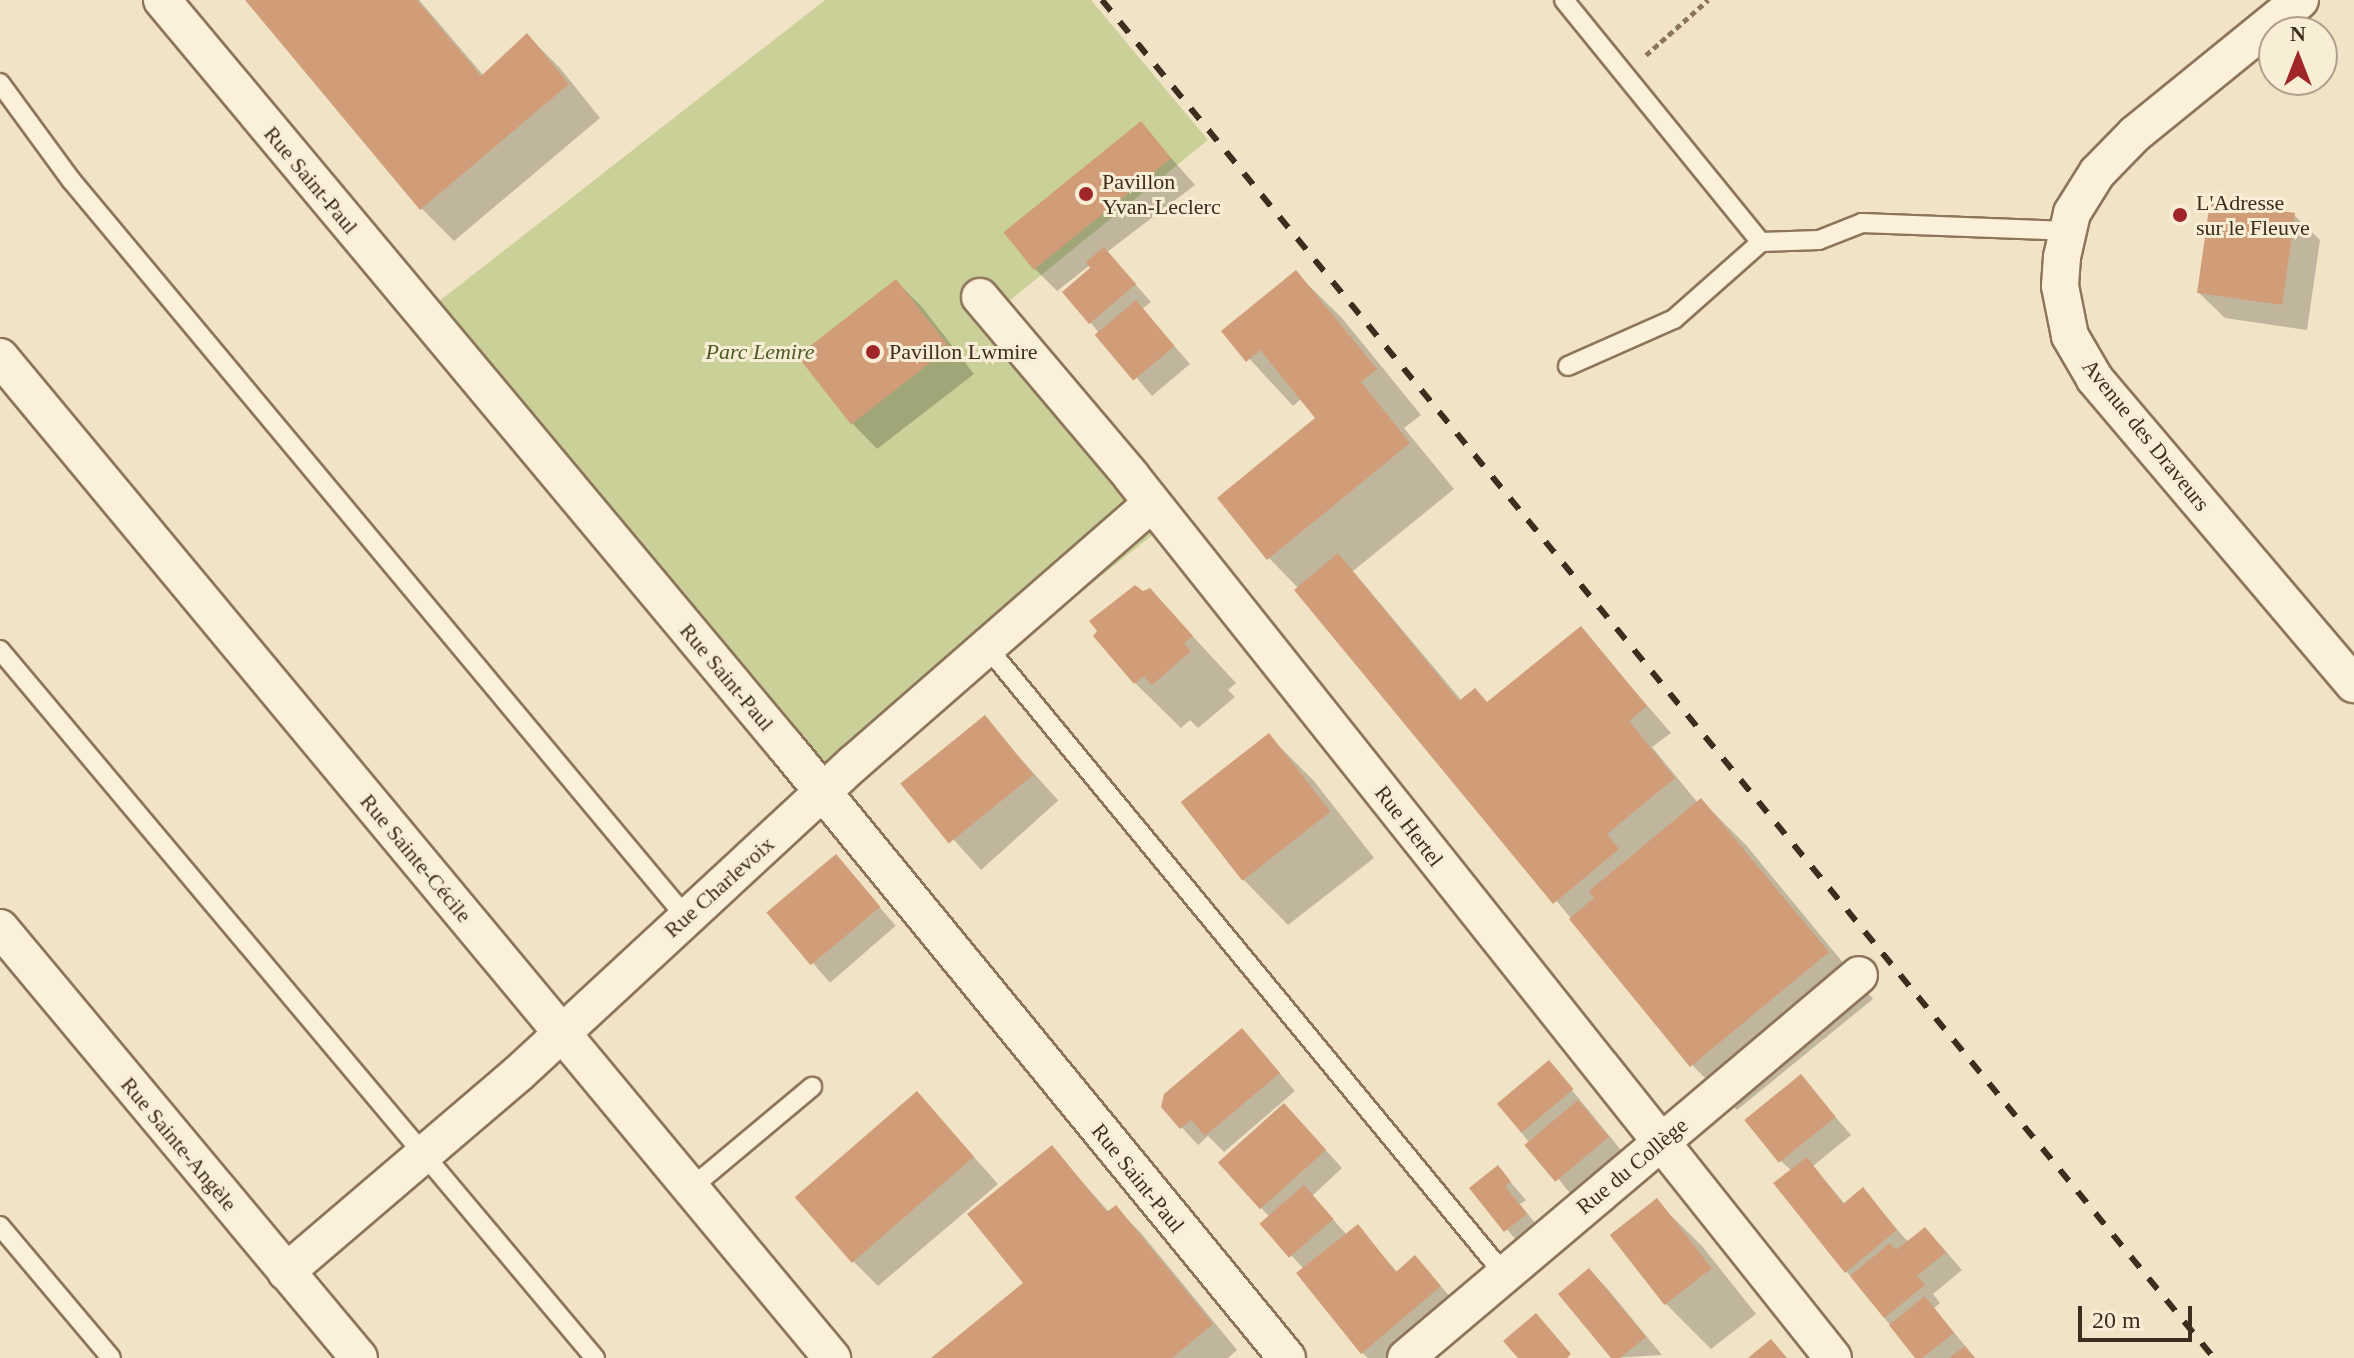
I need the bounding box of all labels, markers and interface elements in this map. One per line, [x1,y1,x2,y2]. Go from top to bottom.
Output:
north arrow [2258,16,2338,96]
text: N [2290,21,2306,46]
street label: Rue Saint-Paul [258,121,364,239]
place label: Pavillon Yvan-Leclerc [1102,168,1221,220]
marker: Pavillon Yvan-Leclerc [1077,185,1095,203]
place label: L'Adresse sur le Fleuve [2196,189,2310,240]
marker: L'Adresse sur le Fleuve [2171,206,2189,224]
park label: Parc Lemire [706,339,814,365]
place label: Pavillon Lwmire [889,339,1037,365]
marker: Pavillon Lwmire [864,343,882,361]
street label: Avenue des Draveurs [2077,354,2215,516]
street label: Rue Saint-Paul [674,618,780,736]
street label: Rue Hertel [1369,780,1449,872]
street label: Rue Sainte-Cécile [355,788,477,928]
street label: Rue Charlevoix [659,831,779,943]
street label: Rue Sainte-Angèle [115,1072,243,1216]
street label: Rue du Collège [1571,1112,1693,1220]
street label: Rue Saint-Paul [1086,1118,1190,1238]
scale bar [2082,1290,2196,1340]
text: 20 m [2092,1307,2141,1333]

